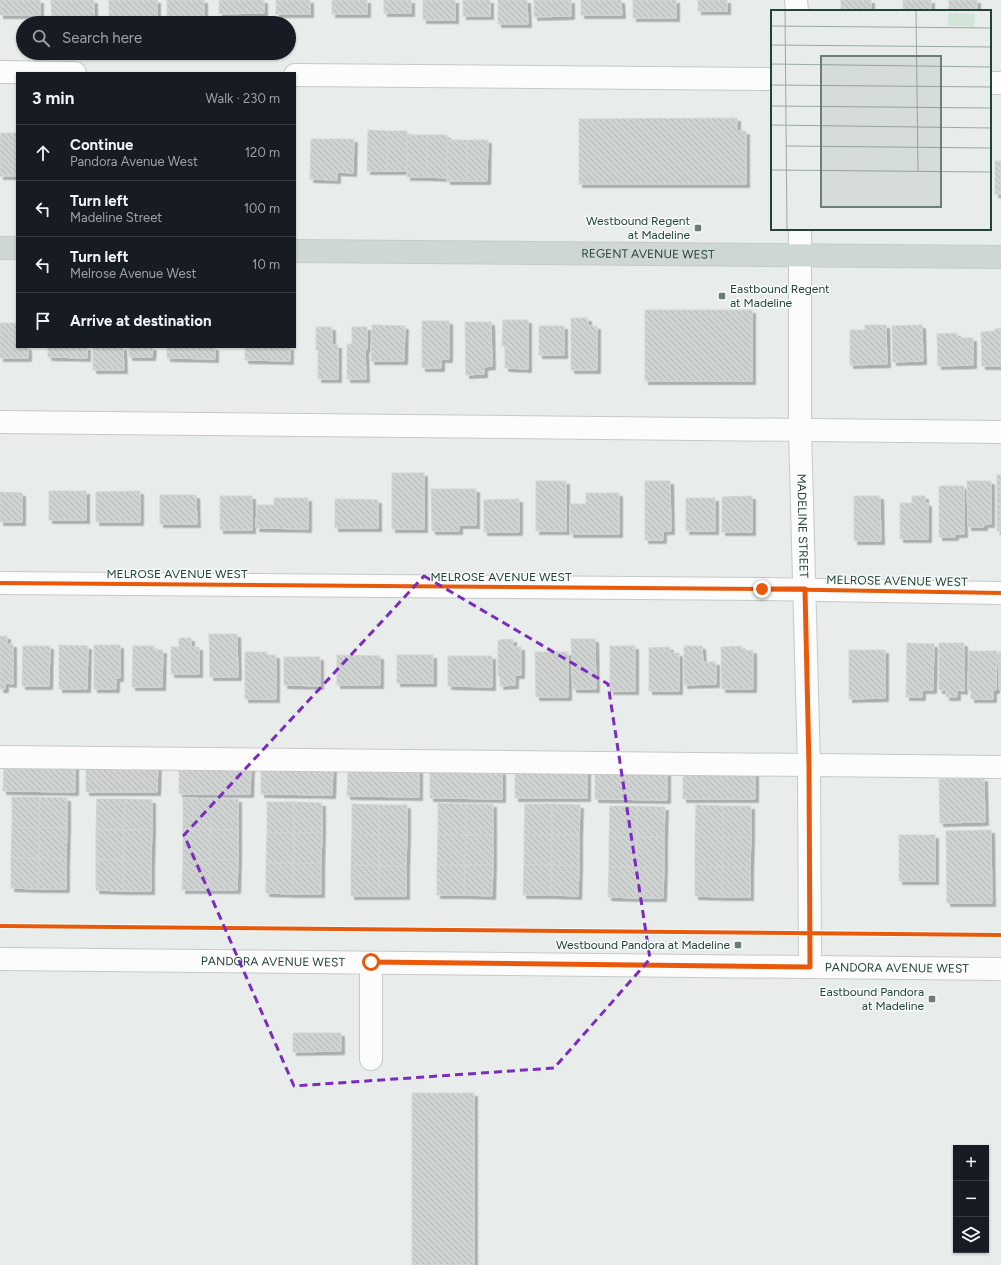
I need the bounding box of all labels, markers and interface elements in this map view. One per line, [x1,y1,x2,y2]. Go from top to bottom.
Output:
inset map [771,10,991,230]
search box [16,16,296,60]
icon: search [30,27,52,49]
text: Search here [62,29,142,47]
text: 3 min [32,88,74,108]
text: Walk · 230 m [206,91,280,106]
text: Continue [70,136,133,154]
icon: ahead [32,142,54,164]
text: 120 m [245,145,280,160]
text: Pandora Avenue West [70,154,198,169]
text: Turn left [70,192,128,210]
icon: left [32,198,54,220]
text: 100 m [244,201,280,216]
text: Madeline Street [70,210,162,225]
place label: Westbound Regent at Madeline [586,214,690,242]
marker: Westbound Regent at Madeline [693,223,703,233]
street label: REGENT AVENUE WEST [581,246,715,262]
text: Turn left [70,248,128,266]
icon: left [32,254,54,276]
text: 10 m [252,257,280,272]
text: Melrose Avenue West [70,266,196,281]
place label: Eastbound Regent at Madeline [730,282,830,310]
marker: Eastbound Regent at Madeline [717,291,727,301]
icon: arrive [32,310,54,332]
text: Arrive at destination [70,312,211,330]
street label: MADELINE STREET [794,473,811,579]
street label: MELROSE AVENUE WEST [106,567,248,581]
street label: MELROSE AVENUE WEST [430,570,572,584]
street label: MELROSE AVENUE WEST [826,573,968,589]
route end [753,580,771,598]
place label: Westbound Pandora at Madeline [556,938,730,952]
marker: Westbound Pandora at Madeline [733,940,743,950]
route start [362,953,380,971]
street label: PANDORA AVENUE WEST [201,954,345,969]
street label: PANDORA AVENUE WEST [825,960,969,976]
place label: Eastbound Pandora at Madeline [819,985,924,1013]
marker: Eastbound Pandora at Madeline [927,994,937,1004]
map controls [953,1145,989,1253]
button: + [953,1145,989,1181]
button: − [953,1181,989,1217]
button: layers [953,1217,989,1253]

